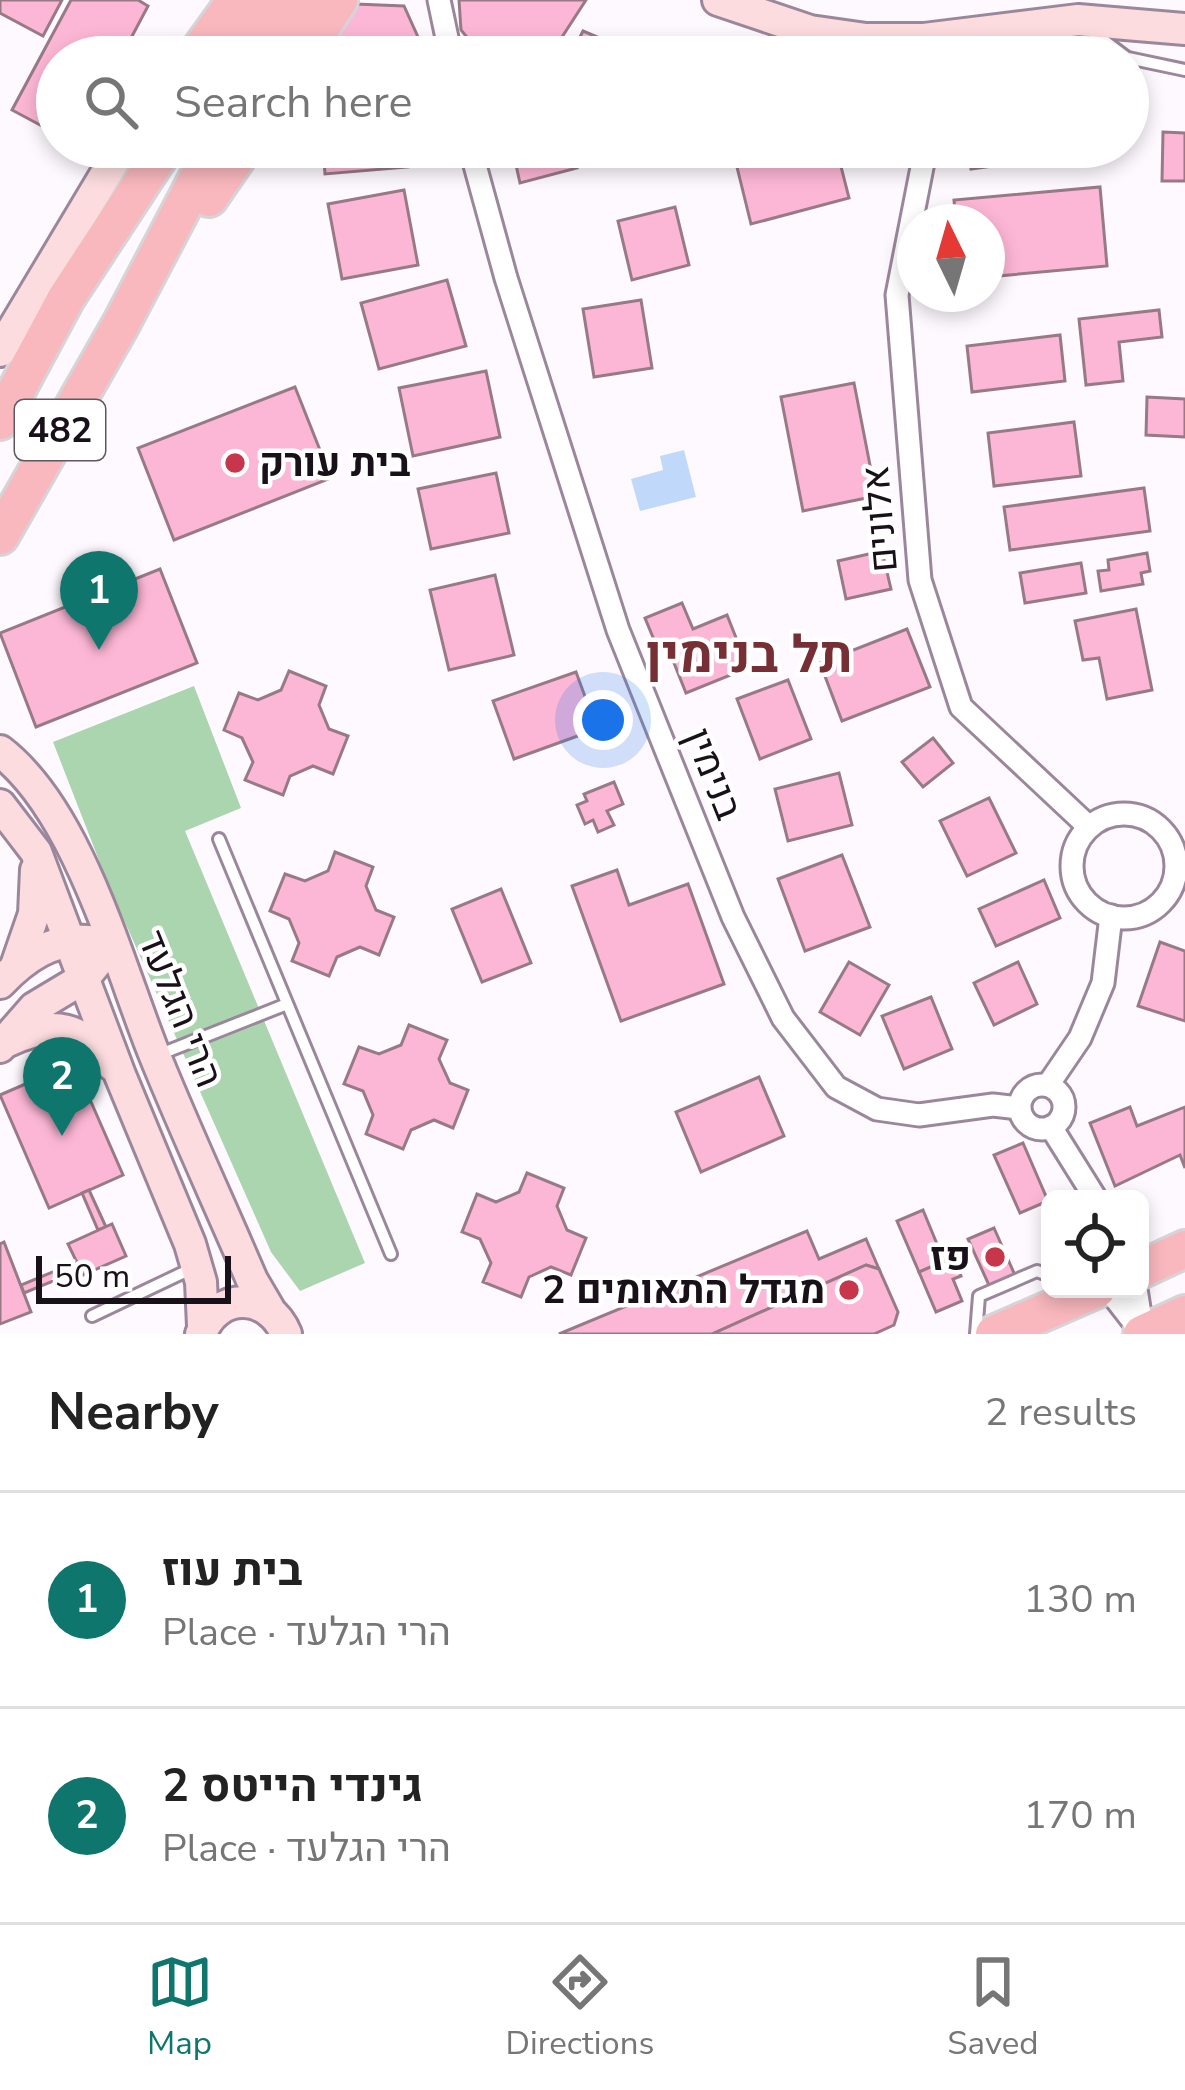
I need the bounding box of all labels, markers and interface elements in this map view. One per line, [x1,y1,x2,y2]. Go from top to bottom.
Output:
search box [36,36,1149,168]
icon: search [78,69,144,135]
text: Search here [174,72,413,133]
north arrow [897,204,1005,312]
road number: 482 [15,400,105,460]
place label: בית עורק [259,437,410,490]
marker: בית עורק [222,450,248,476]
street label: אלונים [849,463,911,575]
pin: 1 [60,551,138,650]
district label: תל בנימין [646,620,852,690]
your location [573,690,633,750]
street label: בנימין [671,720,755,828]
street label: הרי הגלעד [125,923,235,1095]
pin: 2 [23,1037,101,1136]
map controls [1041,1190,1149,1298]
button: locate [1041,1190,1149,1298]
place label: פז [930,1231,971,1284]
marker: פז [982,1244,1008,1270]
scale bar [36,1250,231,1303]
text: 50 m [54,1254,130,1299]
place label: מגדל התאומים 2 [542,1264,825,1317]
marker: מגדל התאומים 2 [836,1277,862,1303]
text: Nearby [48,1377,219,1447]
text: 2 results [985,1386,1137,1439]
text: בית עוז [162,1540,303,1601]
text: 1 [75,1573,99,1626]
text: 130 m [1023,1573,1137,1626]
text: Place · הרי הגלעד [162,1606,451,1659]
text: גינדי הייטס 2 [162,1756,423,1817]
text: 2 [75,1789,99,1842]
text: 170 m [1023,1789,1137,1842]
text: Place · הרי הגלעד [162,1822,451,1875]
tab: Map [147,1949,213,2066]
tab: Directions [506,1949,654,2066]
tab: Saved [947,1949,1038,2066]

